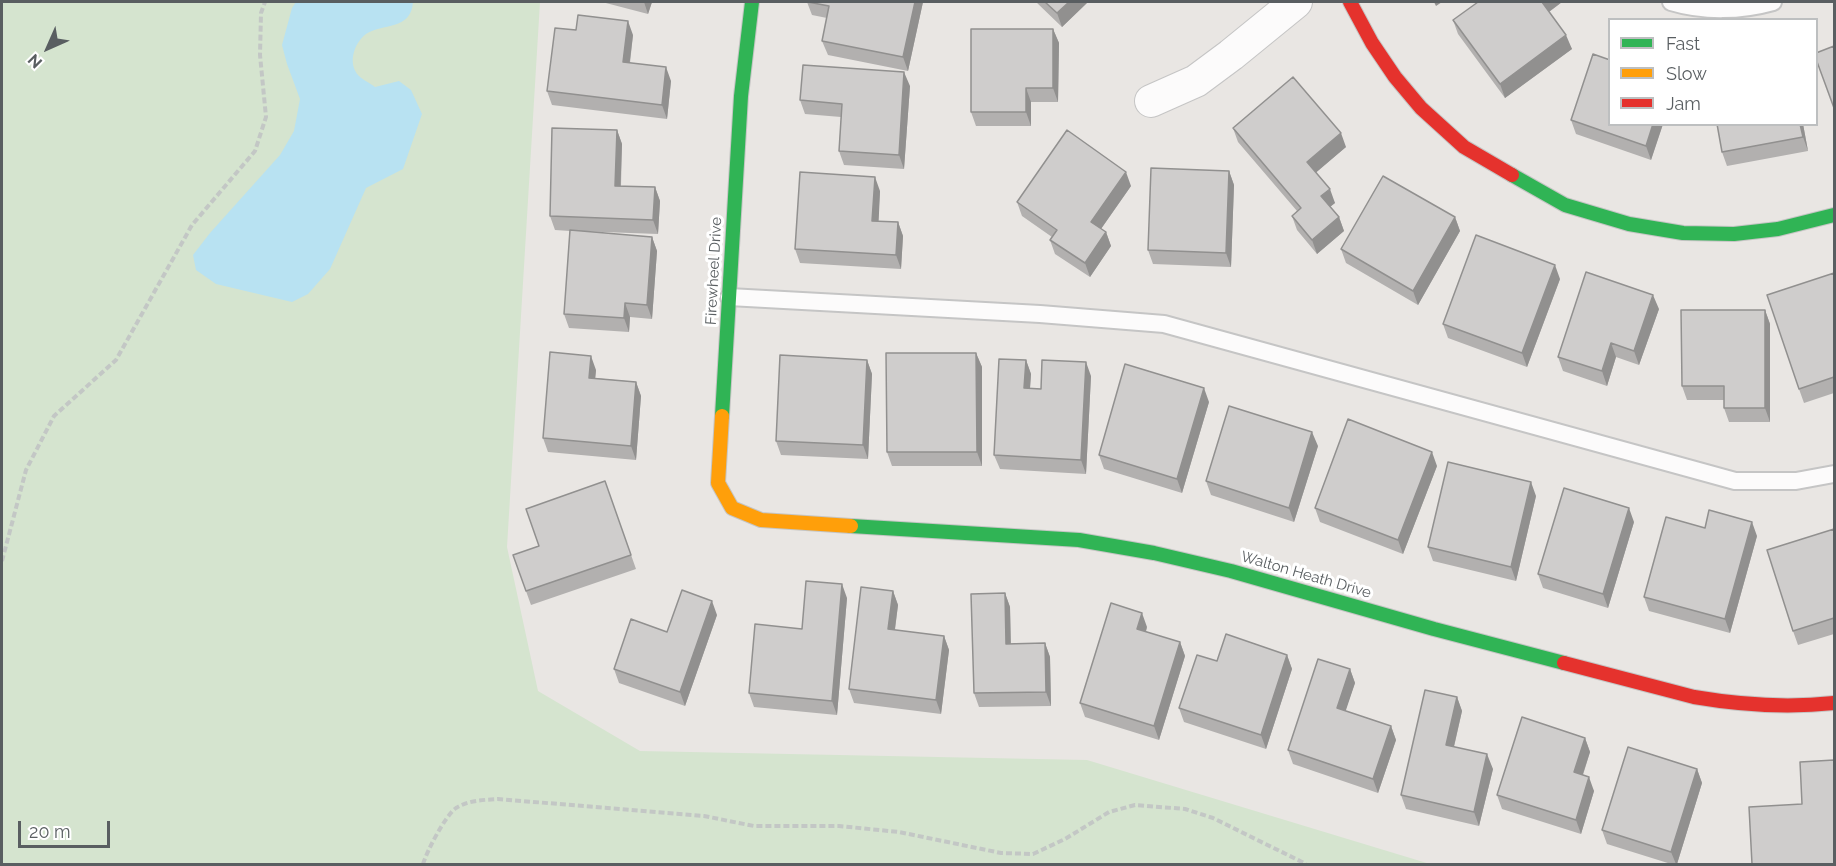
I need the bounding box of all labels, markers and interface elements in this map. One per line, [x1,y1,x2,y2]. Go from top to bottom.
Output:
north arrow [18,18,78,78]
legend [1608,18,1818,126]
text: Fast [1666,33,1700,54]
text: N [24,50,46,72]
text: Slow [1666,63,1707,84]
text: Jam [1666,93,1701,114]
street label: Firewheel Drive [702,217,726,325]
street label: Walton Heath Drive [1239,548,1373,602]
scale bar [21,809,112,847]
text: 20 m [29,821,71,842]

